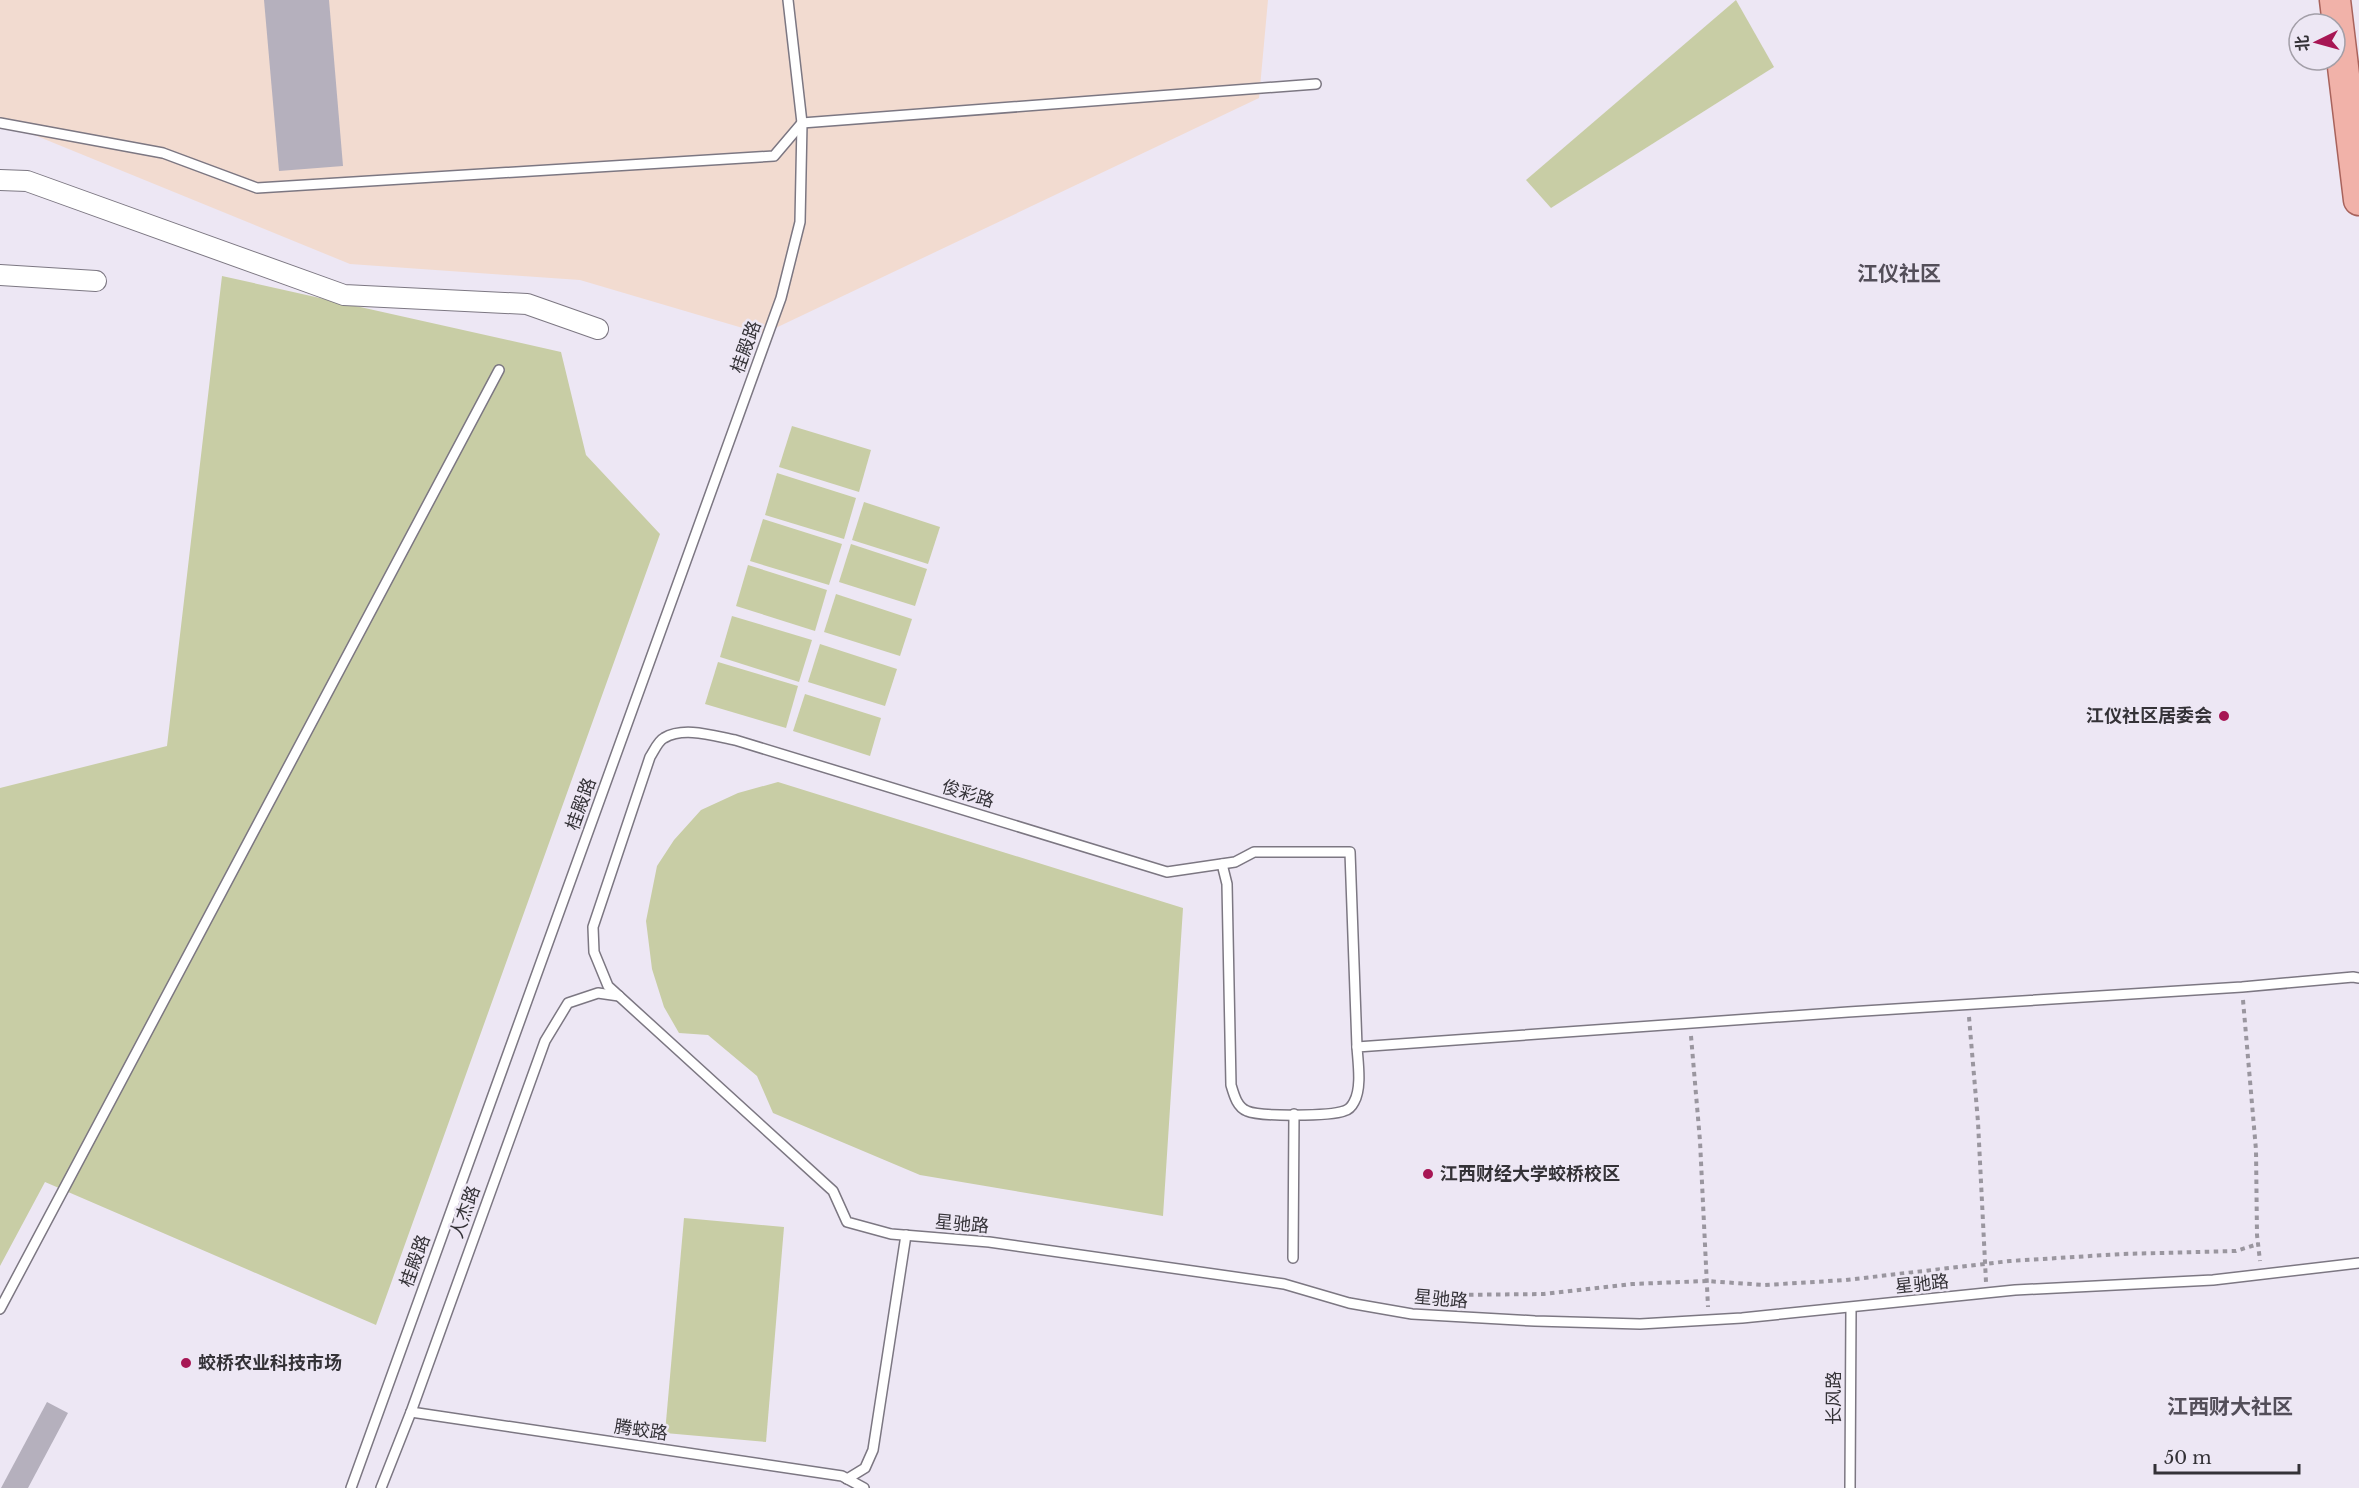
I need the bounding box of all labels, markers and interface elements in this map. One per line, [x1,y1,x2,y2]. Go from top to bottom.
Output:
north arrow [2287,12,2347,72]
text: 北 [2291,34,2313,52]
district label: 江仪社区 [1857,261,1941,287]
street label: 桂殿路 [726,318,766,376]
place label: 江仪社区居委会 [2086,705,2212,727]
marker: 江仪社区居委会 [2217,709,2231,723]
street label: 桂殿路 [561,775,601,833]
street label: 俊彩路 [939,776,997,812]
place label: 江西财经大学蛟桥校区 [1440,1163,1620,1185]
marker: 江西财经大学蛟桥校区 [1421,1167,1435,1181]
street label: 人杰路 [445,1183,485,1241]
street label: 星驰路 [934,1211,990,1237]
street label: 桂殿路 [395,1232,435,1290]
street label: 星驰路 [1894,1270,1950,1298]
street label: 星驰路 [1413,1286,1469,1312]
place label: 蛟桥农业科技市场 [198,1352,342,1374]
marker: 蛟桥农业科技市场 [179,1356,193,1370]
street label: 长风路 [1823,1371,1845,1425]
district label: 江西财大社区 [2167,1394,2293,1420]
street label: 腾蛟路 [613,1415,669,1445]
scale bar [2155,1437,2299,1475]
text: 50 m [2164,1447,2212,1469]

